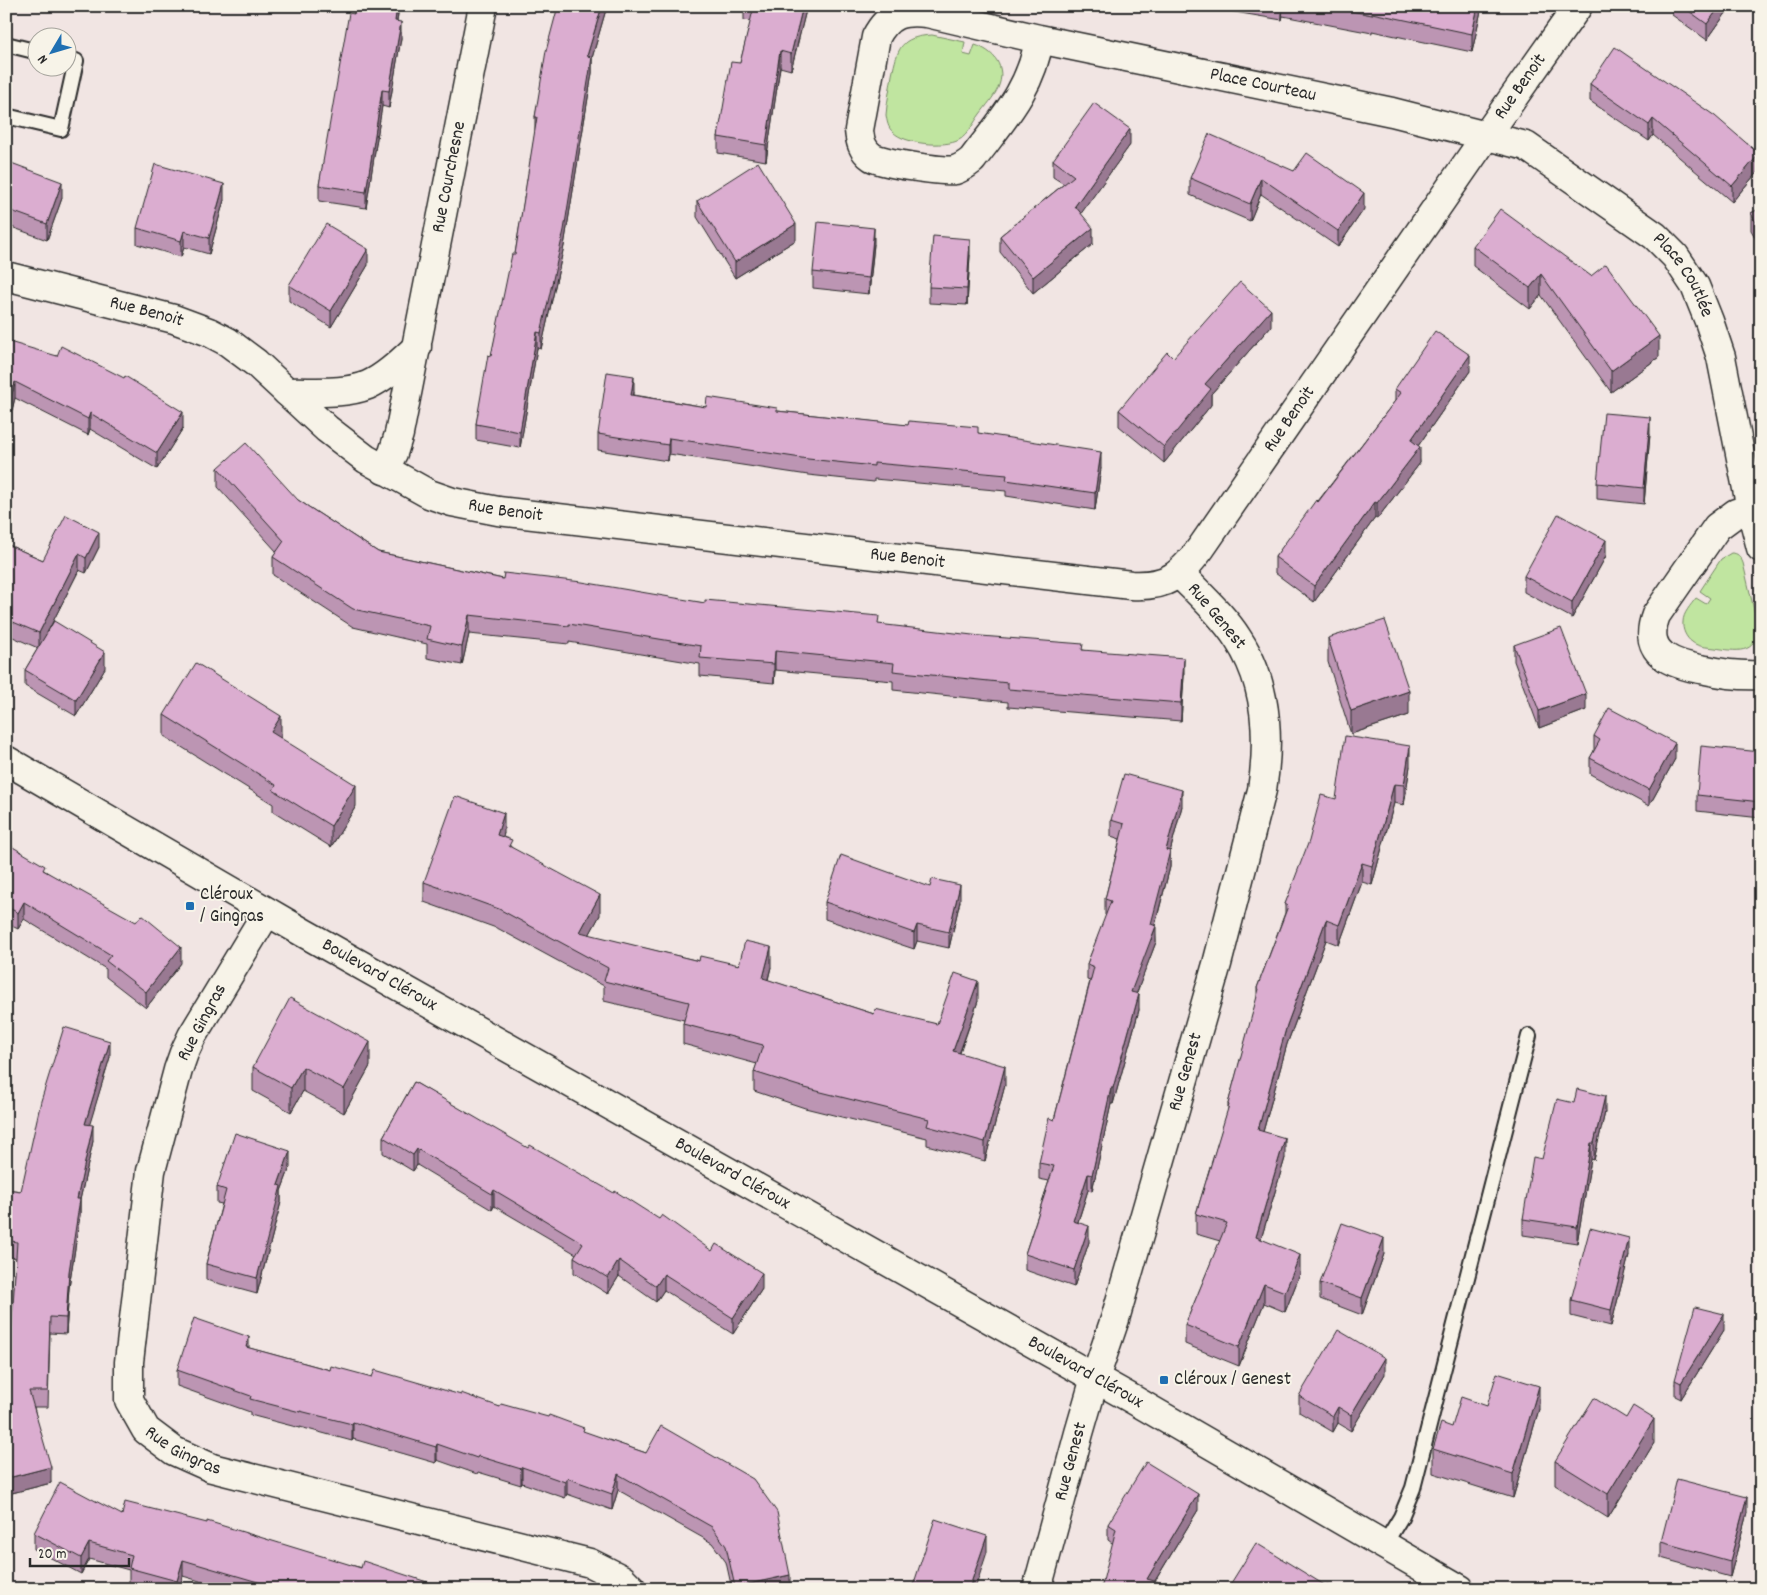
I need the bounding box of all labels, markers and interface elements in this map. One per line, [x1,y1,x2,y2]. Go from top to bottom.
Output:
north arrow [28,28,78,78]
street label: Rue Benoit [1488,48,1554,125]
text: N [33,50,53,68]
street label: Place Courteau [1207,61,1319,109]
street label: Rue Courchesne [425,119,474,235]
street label: Place Coutlée [1646,227,1720,321]
street label: Rue Benoit [107,290,187,335]
street label: Rue Benoit [1257,381,1322,458]
street label: Rue Benoit [466,492,544,530]
street label: Rue Benoit [869,541,947,577]
street label: Rue Genest [1180,578,1252,656]
place label: Cléroux / Gingras [200,882,264,931]
marker: Cléroux / Gingras [184,900,196,912]
street label: Boulevard Cléroux [317,932,442,1019]
street label: Rue Gingras [171,979,235,1067]
street label: Rue Genest [1162,1030,1210,1114]
street label: Boulevard Cléroux [670,1131,795,1217]
street label: Boulevard Cléroux [1023,1329,1148,1416]
place label: Cléroux / Genest [1174,1367,1291,1394]
marker: Cléroux / Genest [1158,1374,1170,1386]
street label: Rue Genest [1048,1419,1095,1504]
street label: Rue Gingras [139,1420,224,1483]
scale bar [30,1535,129,1567]
text: 20 m [38,1544,66,1566]

